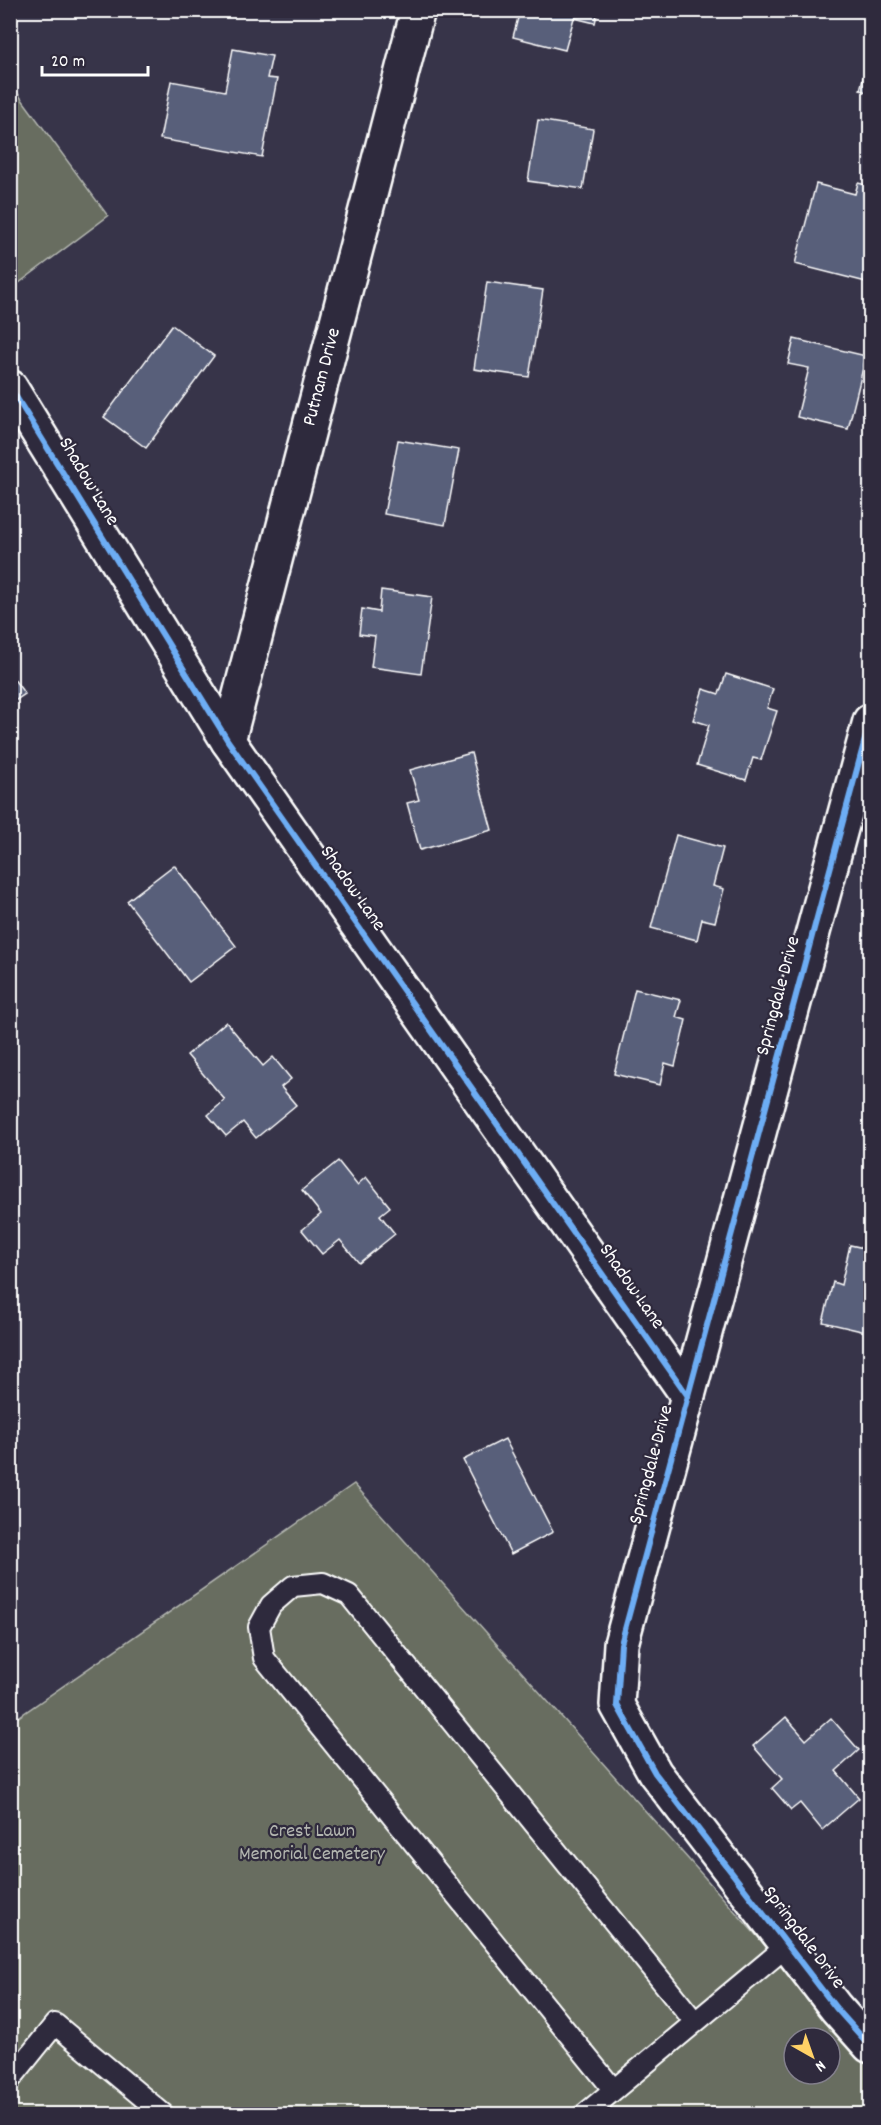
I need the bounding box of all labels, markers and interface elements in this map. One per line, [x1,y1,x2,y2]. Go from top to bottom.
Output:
scale bar [42,39,148,77]
text: 20 m [51,50,85,75]
street label: Putnam Drive [296,325,349,429]
street label: Shadow Lane [51,432,126,532]
street label: Shadow Lane [312,841,392,938]
street label: Springdale Drive [750,933,808,1059]
street label: Shadow Lane [591,1239,671,1336]
street label: Springdale Drive [623,1402,681,1528]
park label: Crest Lawn Memorial Cemetery [239,1818,386,1869]
street label: Springdale Drive [755,1881,851,1996]
north arrow [782,2026,842,2086]
text: N [810,2054,830,2077]

